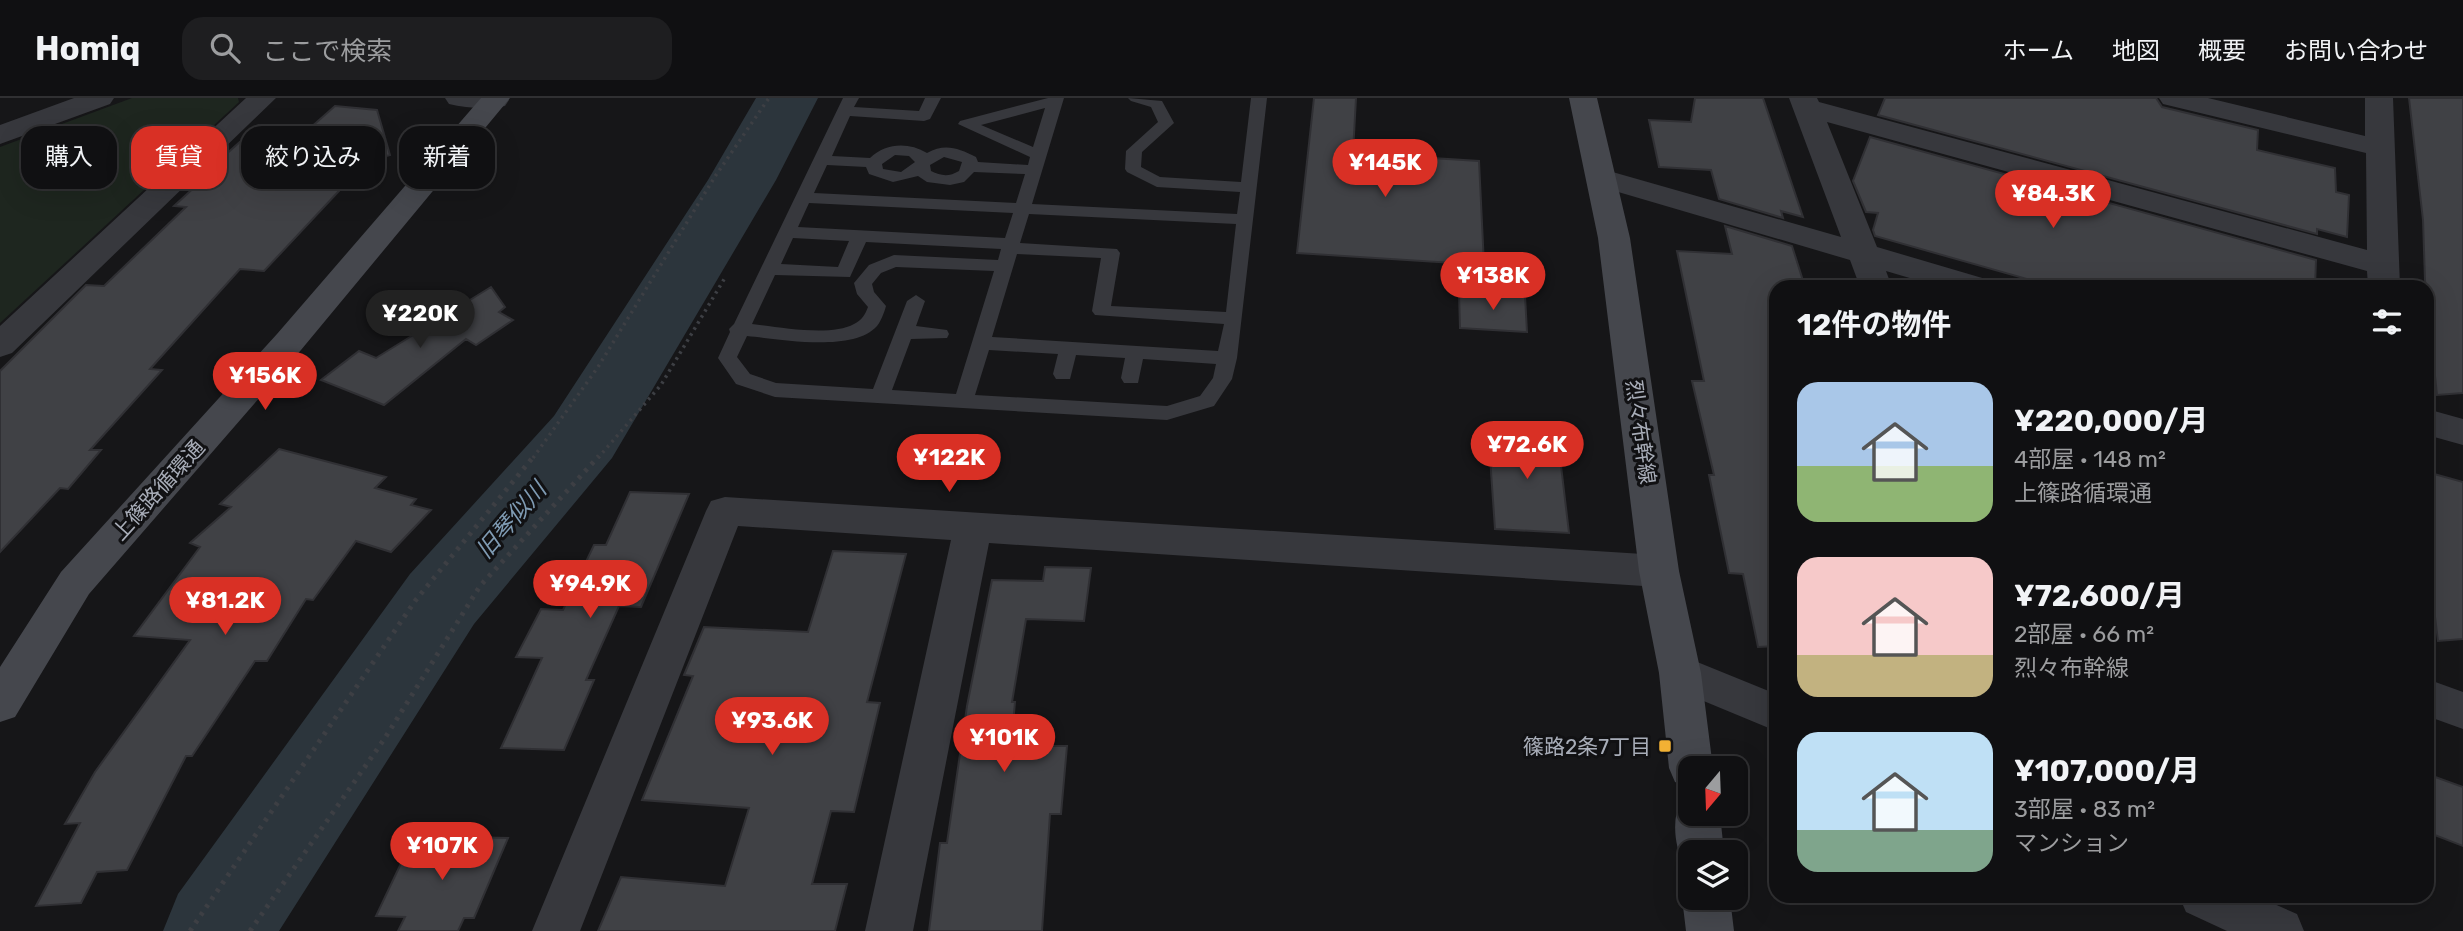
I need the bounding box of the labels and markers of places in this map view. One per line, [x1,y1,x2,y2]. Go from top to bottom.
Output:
pin: ¥145K [1336,140,1434,199]
pin: ¥84.3K [1996,170,2110,230]
pin: ¥138K [1444,252,1542,312]
pin: ¥220K [371,290,469,350]
pin: ¥156K [216,352,314,412]
pin: ¥72.6K [1470,422,1584,481]
pin: ¥122K [900,434,998,494]
pin: ¥94.9K [533,560,647,620]
pin: ¥81.2K [168,578,282,637]
pin: ¥93.6K [715,698,829,757]
pin: ¥101K [955,714,1053,774]
place label: 篠路2条7丁目 [1523,734,1651,759]
marker: 篠路2条7丁目 [1657,738,1673,754]
pin: ¥107K [393,822,491,882]

